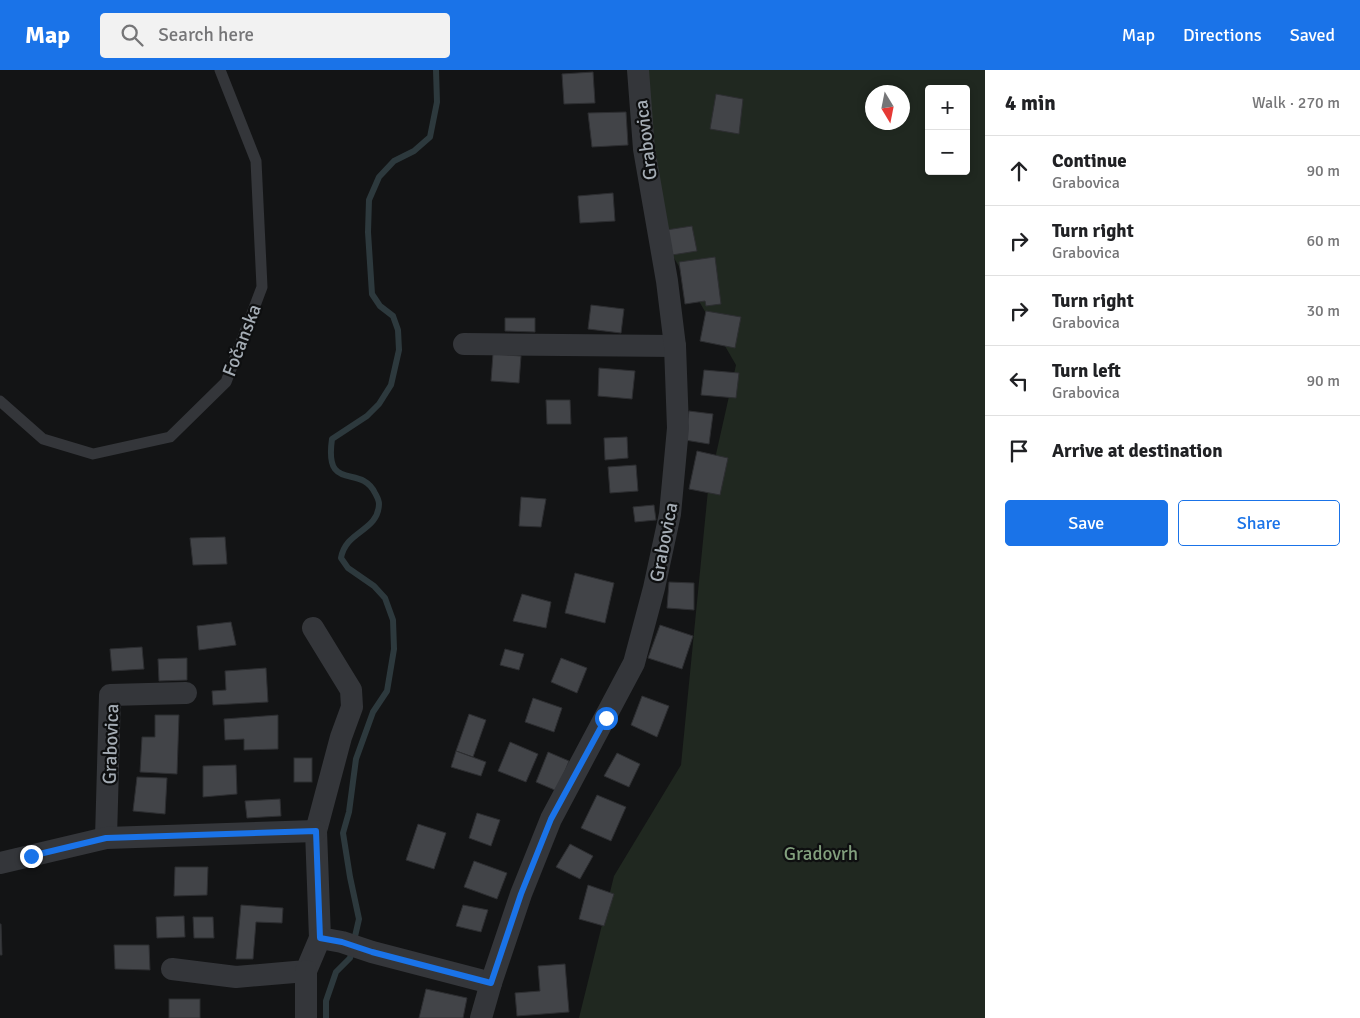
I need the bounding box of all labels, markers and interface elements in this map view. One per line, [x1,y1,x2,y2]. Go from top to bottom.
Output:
search box [100,13,450,58]
text: Map [25,20,70,50]
icon: search [118,21,146,49]
text: Search here [158,23,254,47]
text: Map [1122,24,1155,46]
text: Directions [1183,24,1262,46]
text: Saved [1290,24,1335,46]
north arrow [865,85,910,130]
map controls [925,85,970,175]
button: + [925,85,970,130]
text: 4 min [1005,90,1056,116]
text: Walk · 270 m [1252,93,1340,113]
street label: Grabovica [629,98,663,181]
button: − [925,130,970,175]
text: Continue [1052,149,1127,173]
icon: ahead [1005,157,1033,185]
text: 90 m [1306,161,1340,181]
text: Grabovica [1052,173,1120,193]
text: Turn right [1052,219,1134,243]
icon: right [1005,227,1033,255]
text: 60 m [1306,231,1340,251]
text: Grabovica [1052,243,1120,263]
text: Turn right [1052,289,1134,313]
icon: right [1005,297,1033,325]
street label: Fočanska [217,301,267,380]
text: 30 m [1306,301,1340,321]
text: Grabovica [1052,313,1120,333]
text: Turn left [1052,359,1121,383]
icon: left [1005,367,1033,395]
text: 90 m [1306,371,1340,391]
text: Grabovica [1052,383,1120,403]
icon: arrive [1005,437,1033,465]
text: Arrive at destination [1052,439,1223,463]
street label: Grabovica [645,500,683,584]
button: Save [1005,500,1168,546]
button: Share [1178,500,1340,546]
street label: Grabovica [98,703,124,785]
route start [595,707,618,730]
park label: Gradovrh [784,842,858,866]
route end [20,845,43,868]

